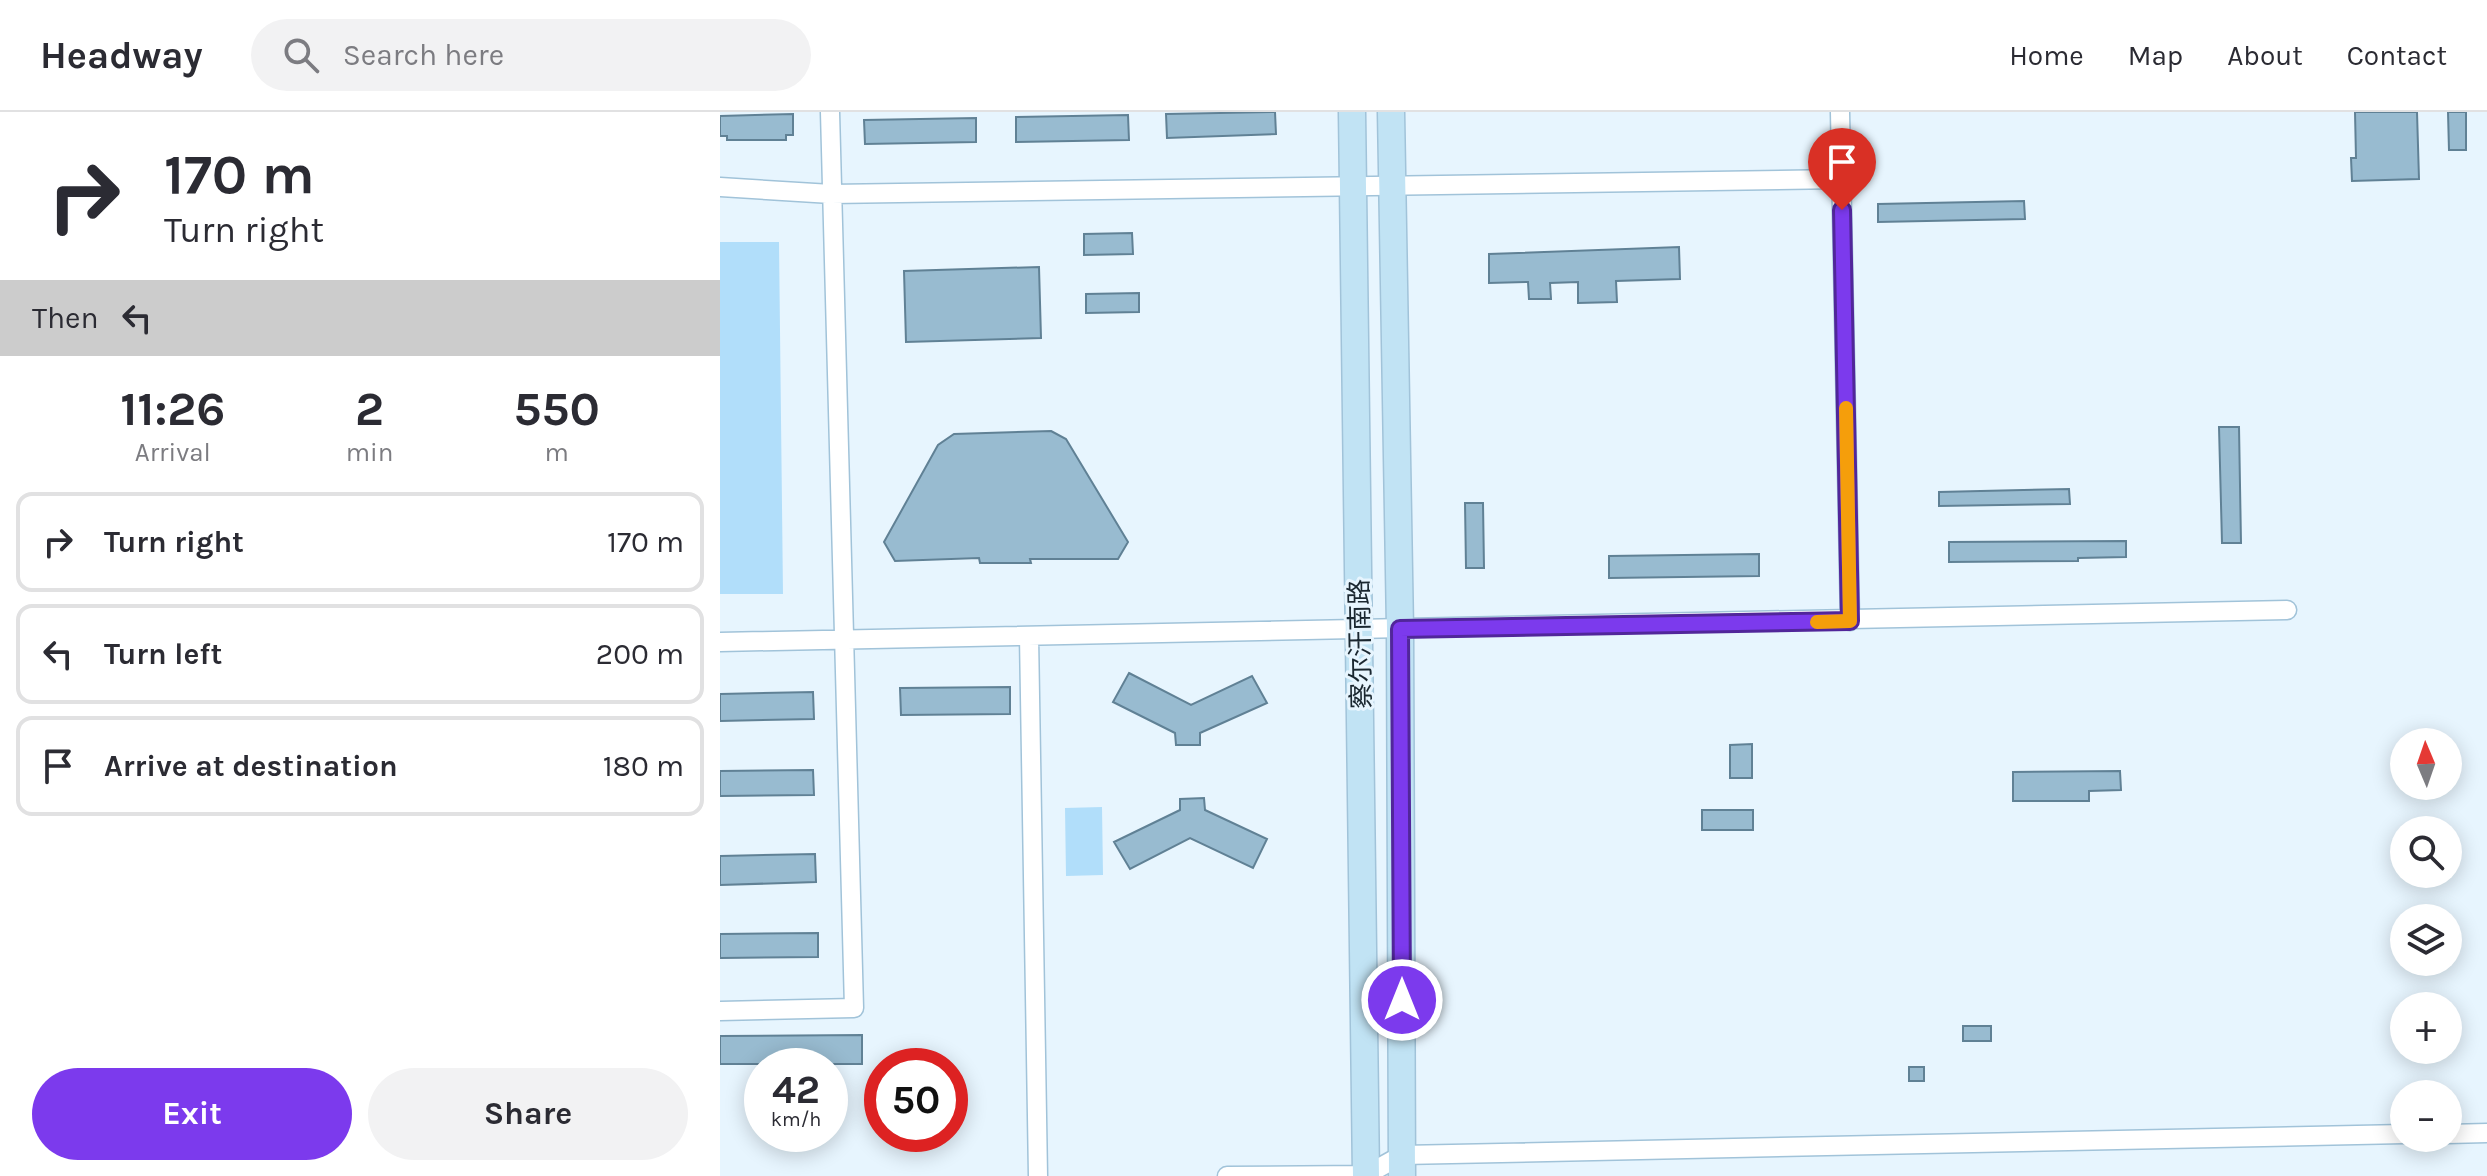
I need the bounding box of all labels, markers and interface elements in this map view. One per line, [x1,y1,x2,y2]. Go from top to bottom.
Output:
search box [251,19,811,91]
text: Headway [40,33,203,78]
icon: search [279,33,323,77]
text: Search here [343,37,504,73]
text: Home [2009,39,2084,72]
text: Map [2128,39,2183,72]
text: About [2227,39,2303,72]
text: Contact [2347,39,2447,72]
pin [1808,128,1876,210]
icon: arrive [1820,140,1864,184]
text: 170 m [164,142,315,207]
icon: right [32,144,136,248]
text: Turn right [164,209,324,251]
icon: left [115,296,159,340]
text: Then [32,300,99,336]
text: 11:26 [120,381,226,437]
text: 2 [355,381,384,437]
text: 550 [514,381,600,437]
text: Arrival [135,437,211,468]
text: min [346,437,393,468]
text: m [545,437,569,468]
icon: right [36,520,80,564]
text: Turn right [104,524,244,560]
text: 170 m [607,524,684,560]
street label: 察尔汗南路 [1344,579,1377,709]
icon: left [36,632,80,676]
text: Turn left [104,636,222,672]
text: 200 m [596,636,684,672]
north arrow [2390,728,2462,800]
map controls [2390,728,2462,1152]
icon: arrive [36,744,80,788]
text: Arrive at destination [104,748,398,784]
text: 180 m [603,748,684,784]
button: search [2390,816,2462,888]
button: layers [2390,904,2462,976]
position arrow [1360,958,1444,1042]
button: + [2390,992,2462,1064]
speed limit sign: 50 [864,1048,968,1152]
text: 42 [772,1066,820,1113]
button: Exit [32,1068,352,1160]
button: Share [368,1068,688,1160]
button: − [2390,1080,2462,1152]
text: km/h [771,1108,821,1131]

